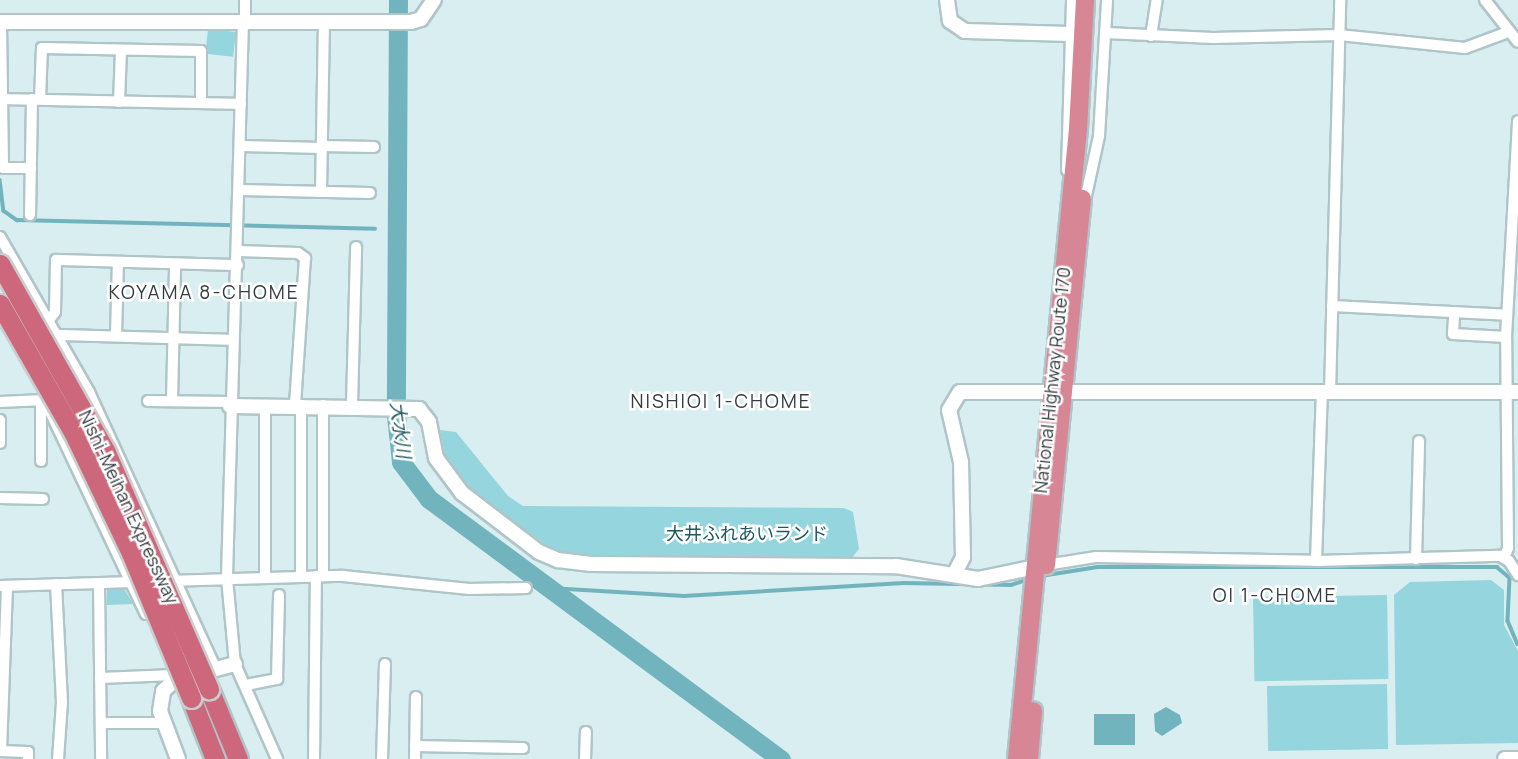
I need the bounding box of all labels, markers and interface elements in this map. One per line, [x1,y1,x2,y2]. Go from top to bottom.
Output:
street label: National Highway Route 170 [1029,266,1075,494]
district label: KOYAMA 8-CHOME [110,282,298,304]
district label: NISHIOI 1-CHOME [632,391,810,413]
water label: 大水川 [385,400,415,460]
street label: Nishi-Meihan Expressway [75,407,183,607]
park label: 大井ふれあいランド [666,522,828,544]
district label: OI 1-CHOME [1214,585,1336,607]

